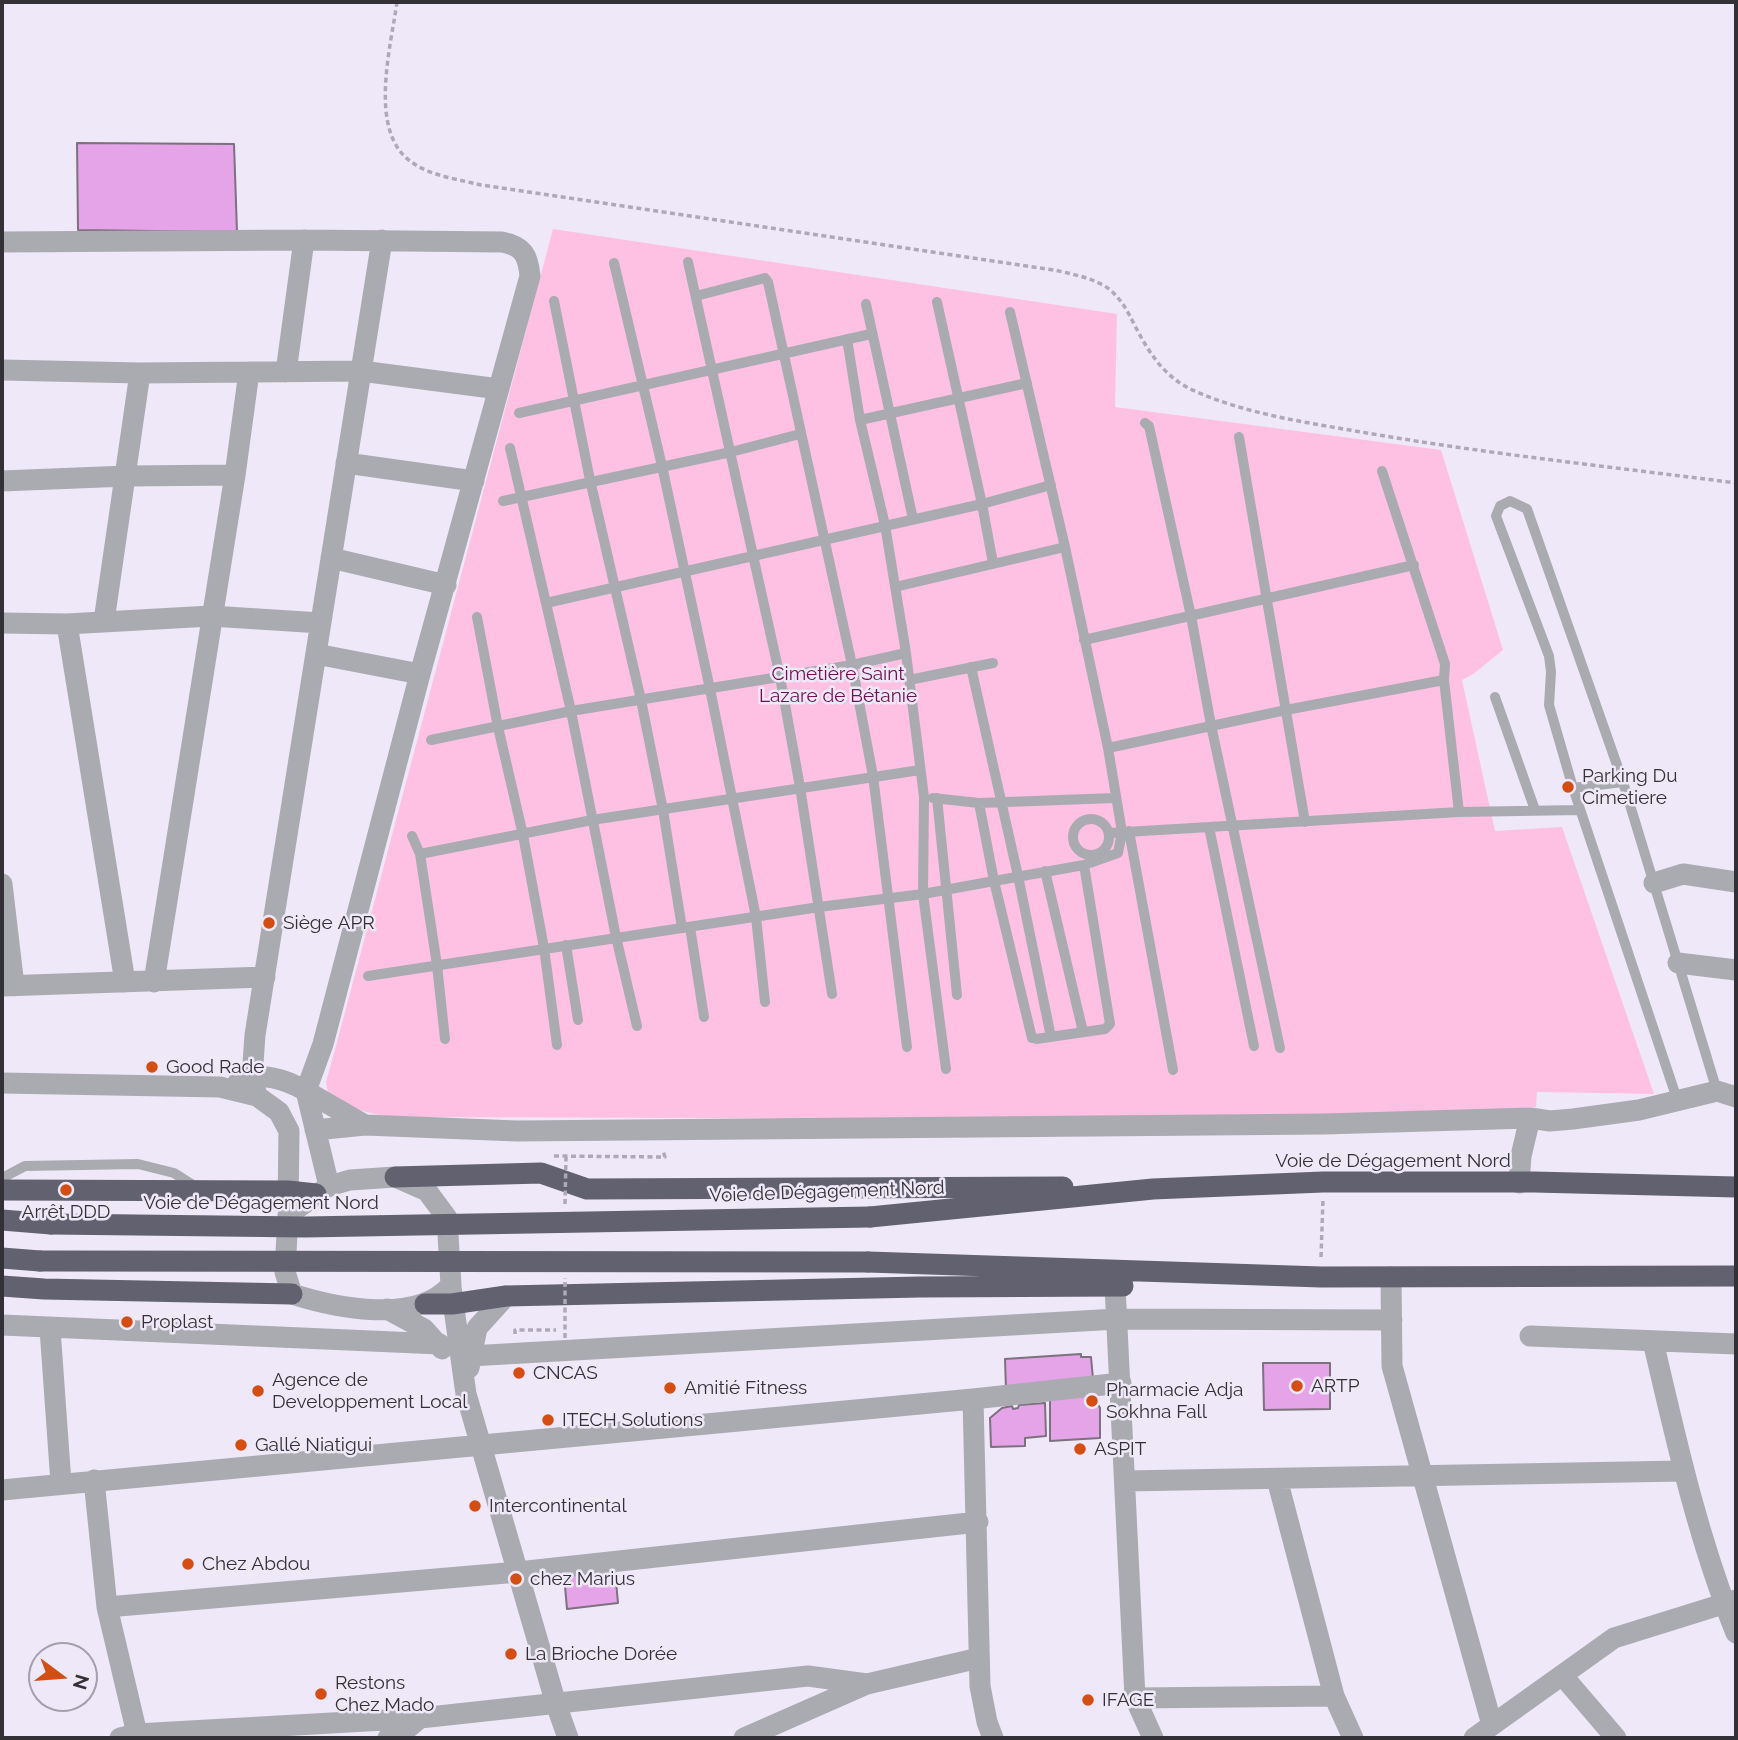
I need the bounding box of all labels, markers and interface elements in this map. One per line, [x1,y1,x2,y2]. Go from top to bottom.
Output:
park label: Cimetière Saint Lazare de Bétanie [759,663,917,707]
place label: Parking Du Cimetiere [1582,765,1677,809]
marker: Parking Du Cimetiere [1560,779,1576,795]
place label: Siège APR [283,912,375,934]
marker: Siège APR [261,915,277,931]
place label: Good Rade [166,1056,264,1078]
marker: Good Rade [144,1059,160,1075]
street label: Voie de Dégagement Nord [1275,1150,1511,1172]
street label: Voie de Dégagement Nord [709,1176,945,1208]
marker: Arrêt DDD [58,1182,74,1198]
street label: Voie de Dégagement Nord [143,1192,379,1214]
place label: Arrêt DDD [22,1201,110,1223]
place label: Proplast [141,1311,213,1333]
marker: Proplast [119,1314,135,1330]
place label: CNCAS [533,1362,598,1384]
marker: CNCAS [511,1365,527,1381]
place label: Agence de Developpement Local [272,1369,467,1413]
place label: ARTP [1311,1375,1360,1397]
place label: Amitié Fitness [684,1377,807,1399]
marker: ARTP [1289,1378,1305,1394]
place label: Pharmacie Adja Sokhna Fall [1106,1379,1243,1423]
marker: Amitié Fitness [662,1380,678,1396]
marker: Agence de Developpement Local [250,1383,266,1399]
marker: Pharmacie Adja Sokhna Fall [1084,1393,1100,1409]
place label: ITECH Solutions [562,1409,703,1431]
marker: ITECH Solutions [540,1412,556,1428]
place label: Gallé Niatigui [255,1434,372,1456]
marker: Gallé Niatigui [233,1437,249,1453]
place label: ASPIT [1094,1438,1146,1460]
marker: ASPIT [1072,1441,1088,1457]
place label: Intercontinental [489,1495,627,1517]
marker: Intercontinental [467,1498,483,1514]
place label: Chez Abdou [202,1553,310,1575]
marker: Chez Abdou [180,1556,196,1572]
place label: chez Marius [530,1568,635,1590]
marker: chez Marius [508,1571,524,1587]
north arrow [28,1642,98,1712]
place label: La Brioche Dorée [525,1643,677,1665]
marker: La Brioche Dorée [503,1646,519,1662]
text: N [69,1672,94,1692]
place label: Restons Chez Mado [335,1672,434,1716]
marker: Restons Chez Mado [313,1686,329,1702]
place label: IFAGE [1102,1689,1154,1711]
marker: IFAGE [1080,1692,1096,1708]

